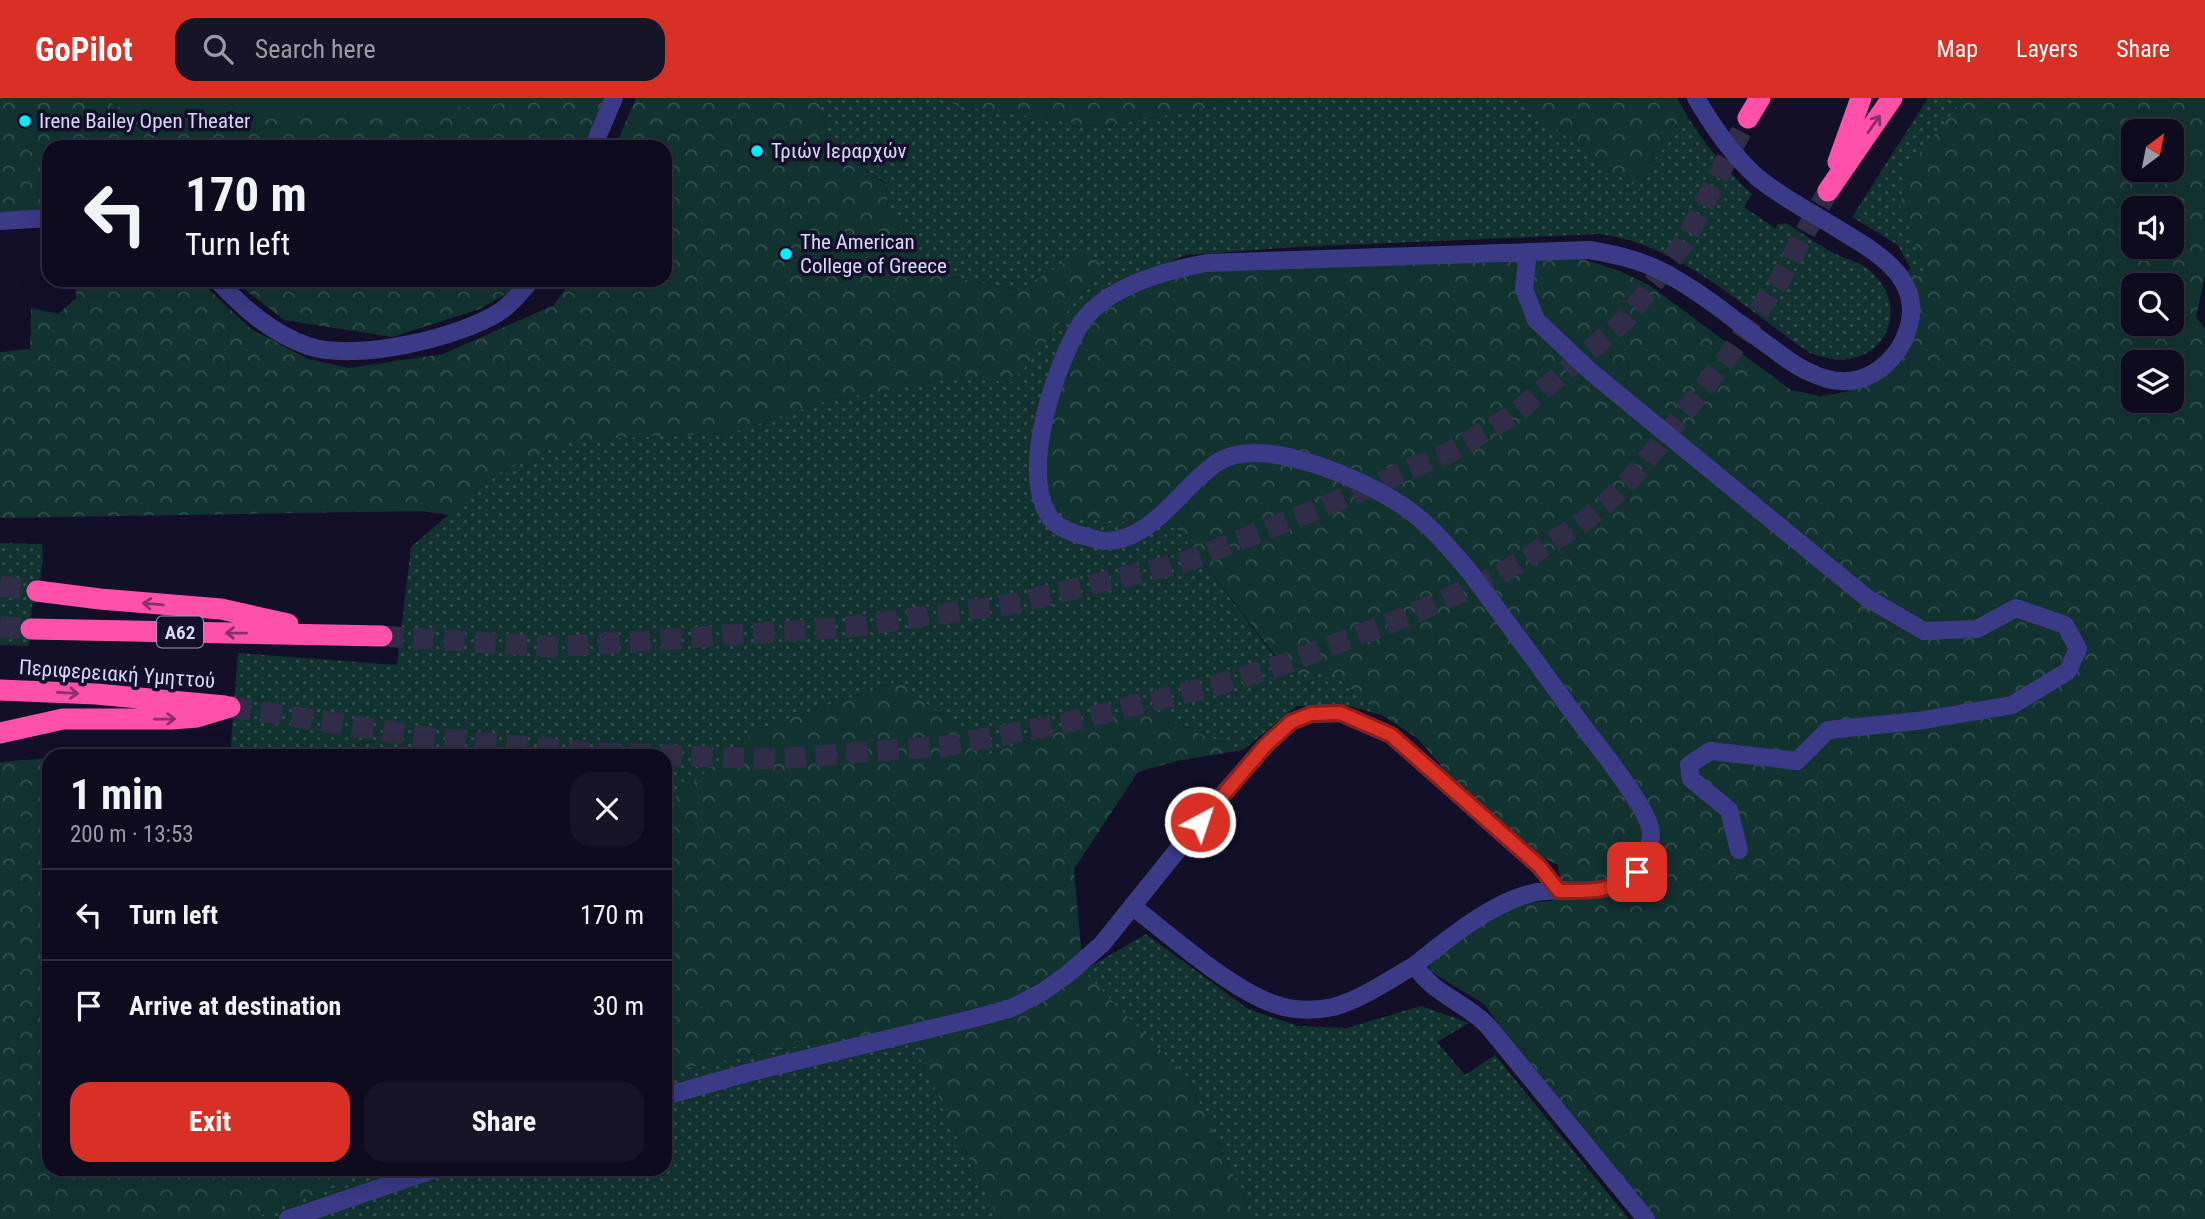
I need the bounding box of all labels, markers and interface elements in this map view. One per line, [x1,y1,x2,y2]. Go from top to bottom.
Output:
search box [175,18,665,81]
text: GoPilot [35,30,133,69]
icon: search [199,30,237,68]
text: Search here [255,34,376,64]
text: Map [1937,35,1978,63]
text: Layers [2016,35,2078,63]
text: Share [2116,35,2170,63]
place label: Irene Bailey Open Theater [39,109,250,133]
marker: Irene Bailey Open Theater [17,113,33,129]
one-way arrow [1867,115,1881,134]
north arrow [2121,119,2184,182]
map controls [2121,119,2184,413]
place label: Τριών Ιεραρχών [771,139,907,163]
marker: Τριών Ιεραρχών [749,143,765,159]
text: 170 m [185,166,307,223]
icon: left [70,168,161,259]
button: sound [2121,196,2184,259]
text: Turn left [185,225,290,263]
place label: The American College of Greece [800,230,947,278]
marker: The American College of Greece [778,246,794,262]
button: search [2121,273,2184,336]
button: layers [2121,350,2184,413]
one-way arrow [142,597,164,610]
road number: Α62 [157,617,203,648]
one-way arrow [225,626,248,639]
street label: Περιφερειακή Υμηττού [18,655,216,693]
one-way arrow [56,687,79,700]
one-way arrow [153,712,176,726]
text: 1 min [70,770,163,819]
button: close [570,772,644,846]
position arrow [1163,785,1237,859]
text: 200 m · 13:53 [70,821,194,848]
pin [1607,842,1667,902]
icon: arrive [1618,853,1656,891]
icon: left [70,896,108,934]
text: Turn left [129,900,218,930]
text: 170 m [580,900,644,930]
icon: arrive [70,987,108,1025]
text: Arrive at destination [129,991,341,1021]
text: 30 m [593,991,644,1021]
button: Exit [70,1082,350,1162]
button: Share [364,1082,644,1162]

